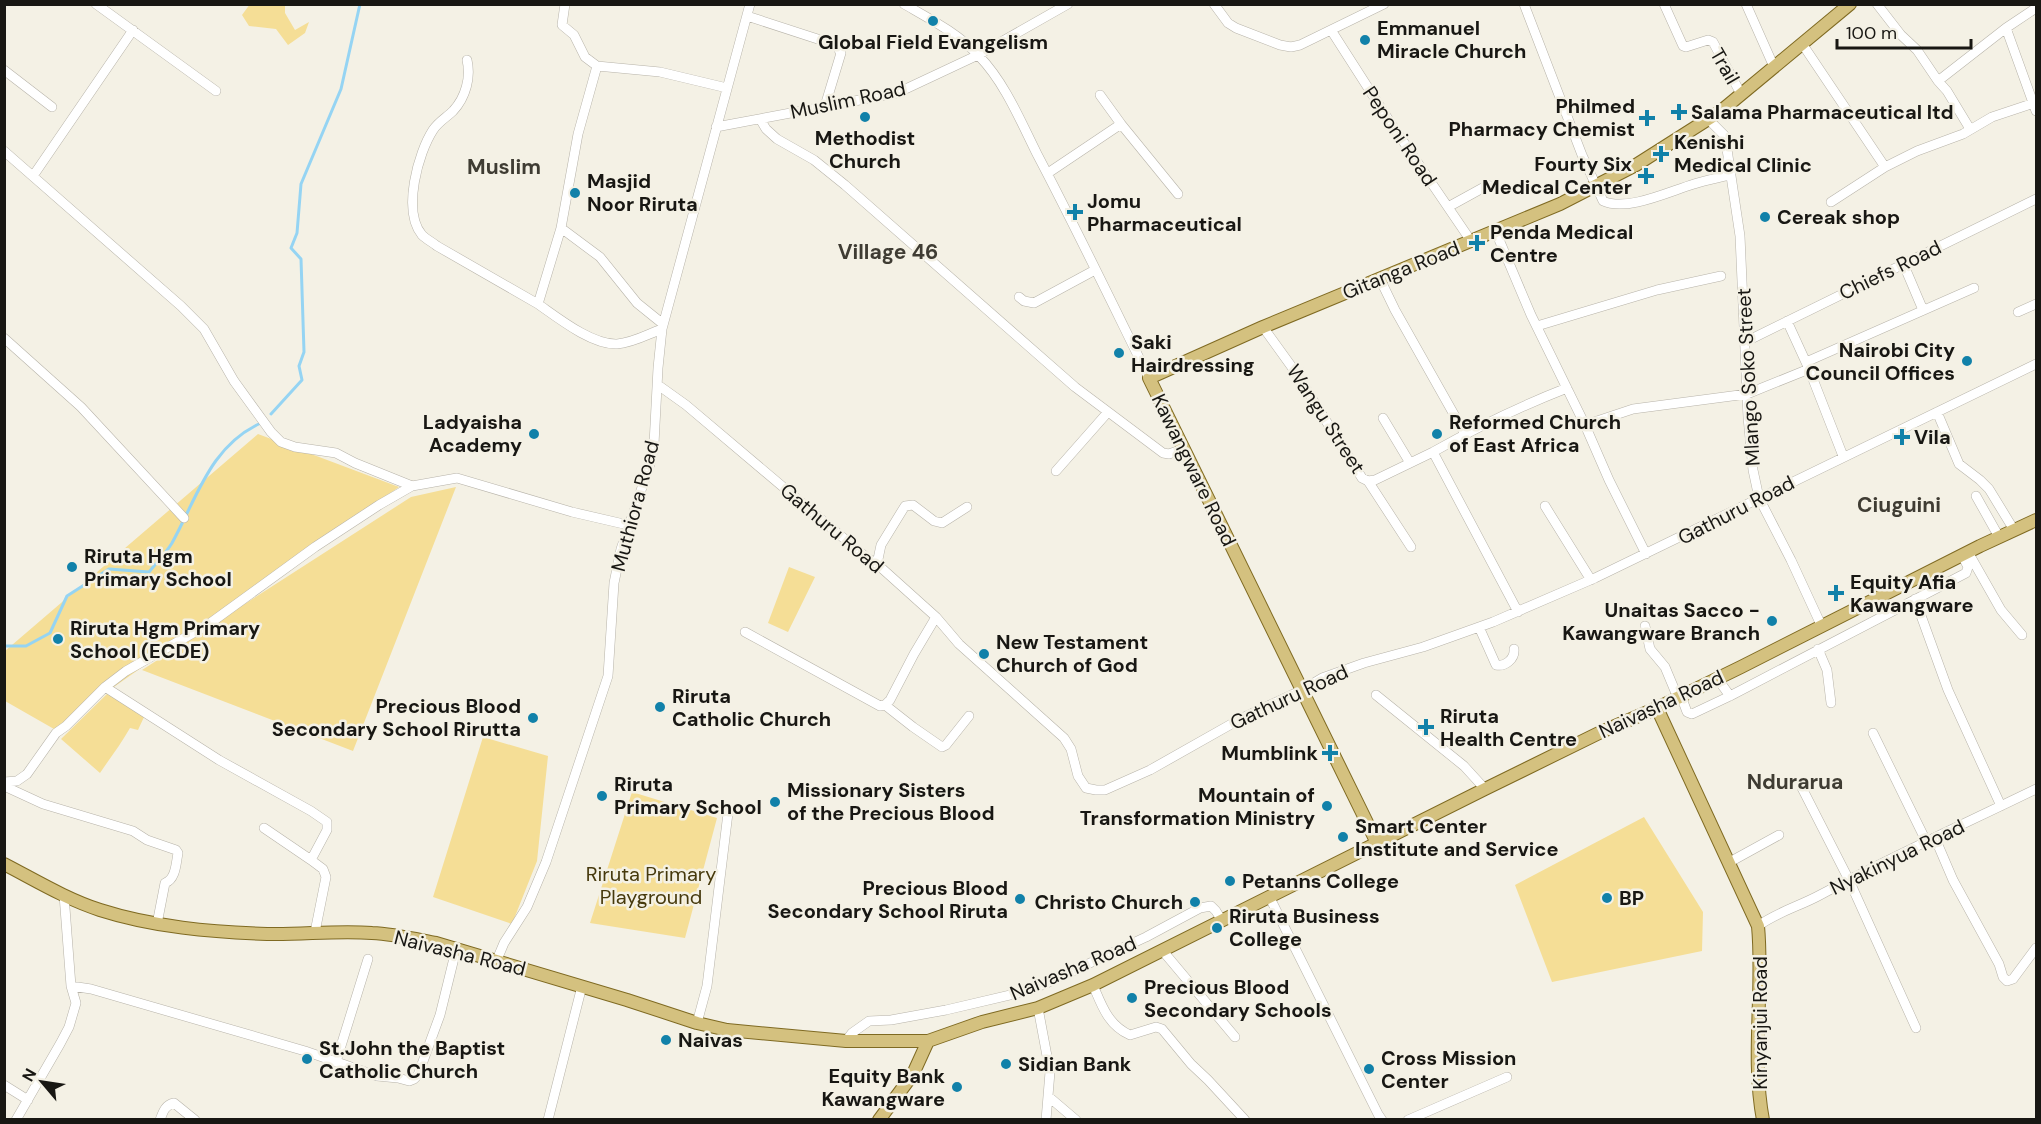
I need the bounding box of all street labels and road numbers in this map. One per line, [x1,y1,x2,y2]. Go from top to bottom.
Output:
street label: Trail [1704,43,1746,89]
street label: Muslim Road [788,75,908,125]
street label: Peponi Road [1357,81,1443,191]
street label: Chiefs Road [1835,234,1945,306]
street label: Gitanga Road [1339,235,1463,305]
street label: Mlango Soko Street [1730,287,1766,467]
street label: Wangu Street [1281,359,1371,479]
street label: Kawangware Road [1146,390,1242,550]
street label: Muthiora Road [605,438,665,574]
street label: Gathuru Road [1673,470,1799,550]
street label: Gathuru Road [775,477,889,579]
street label: Gathuru Road [1226,658,1352,736]
street label: Naivasha Road [1594,664,1728,744]
street label: Nyakinyua Road [1825,813,1969,901]
street label: Naivasha Road [391,924,529,982]
street label: Naivasha Road [1006,930,1140,1006]
street label: Kinyanjui Road [1747,956,1773,1090]

